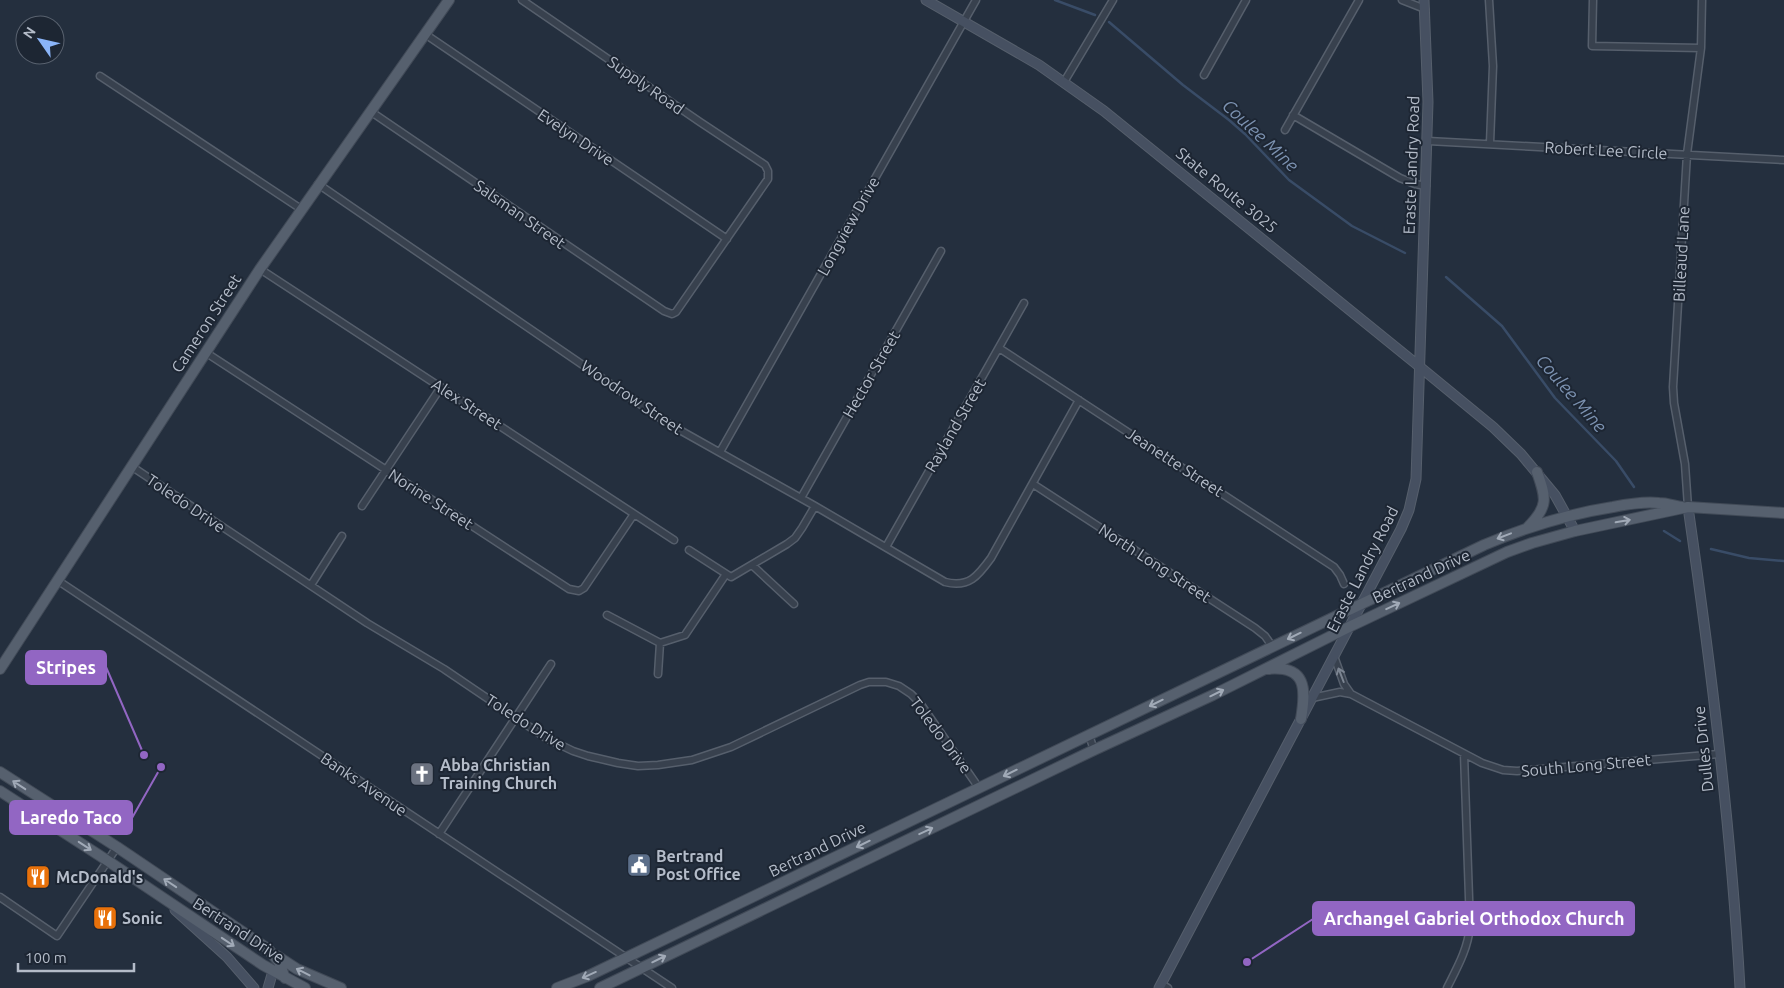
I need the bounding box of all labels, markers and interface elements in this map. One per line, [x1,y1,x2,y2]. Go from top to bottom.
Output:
north arrow [15,15,65,65]
text: N [20,24,39,42]
street label: Supply Road [605,52,687,118]
water label: Coulee Mine [1219,95,1303,175]
street label: Eraste Landry Road [1400,95,1422,235]
street label: Evelyn Drive [535,105,617,169]
street label: Robert Lee Circle [1544,138,1668,162]
street label: State Route 3025 [1173,144,1281,236]
street label: Longview Drive [813,173,883,279]
street label: Salsman Street [471,176,570,253]
street label: Billeaud Lane [1669,206,1693,302]
street label: Cameron Street [168,270,245,376]
street label: Hector Street [839,327,904,421]
water label: Coulee Mine [1533,350,1611,436]
street label: Woodrow Street [578,356,687,438]
street label: Rayland Street [921,374,989,475]
street label: Alex Street [429,375,506,434]
street label: Jeanette Street [1123,424,1228,501]
street label: Norine Street [385,465,477,533]
street label: Toledo Drive [143,470,229,536]
street label: Eraste Landry Road [1323,503,1401,635]
one-way arrow [1614,516,1630,526]
street label: North Long Street [1096,520,1215,606]
one-way arrow [1497,533,1512,542]
street label: Bertrand Drive [1369,546,1473,606]
one-way arrow [1385,601,1400,610]
one-way arrow [1287,631,1302,641]
callout: Stripes [26,651,106,684]
text: Stripes [36,657,96,677]
one-way arrow [1336,668,1345,684]
one-way arrow [1210,688,1225,698]
street label: Toledo Drive [483,690,569,754]
street label: Toledo Drive [907,693,975,777]
one-way arrow [1149,698,1164,708]
street label: Dulles Drive [1690,705,1716,793]
street label: Banks Avenue [317,749,411,819]
street label: South Long Street [1520,750,1652,780]
place label: Abba Christian Training Church [440,756,557,792]
church icon: Abba Christian Training Church [409,761,435,787]
one-way arrow [1003,769,1018,778]
one-way arrow [13,779,27,789]
callout: Laredo Taco [10,801,132,834]
text: Laredo Taco [20,807,122,827]
street label: Bertrand Drive [766,818,868,880]
one-way arrow [918,826,933,836]
one-way arrow [856,839,871,849]
one-way arrow [78,841,92,851]
place label: Bertrand Post Office [656,847,741,883]
public building icon: Bertrand Post Office [626,852,652,878]
restaurant icon: McDonald's [25,864,51,890]
place label: McDonald's [56,868,143,886]
one-way arrow [163,878,177,888]
street label: Bertrand Drive [190,894,288,966]
callout: Archangel Gabriel Orthodox Church [1313,902,1634,935]
restaurant icon: Sonic [92,905,118,931]
text: Archangel Gabriel Orthodox Church [1323,908,1625,928]
place label: Sonic [122,909,163,927]
one-way arrow [221,936,235,947]
scale bar [18,940,134,972]
text: 100 m [25,949,67,966]
one-way arrow [652,954,667,964]
one-way arrow [296,967,311,976]
one-way arrow [582,971,597,981]

